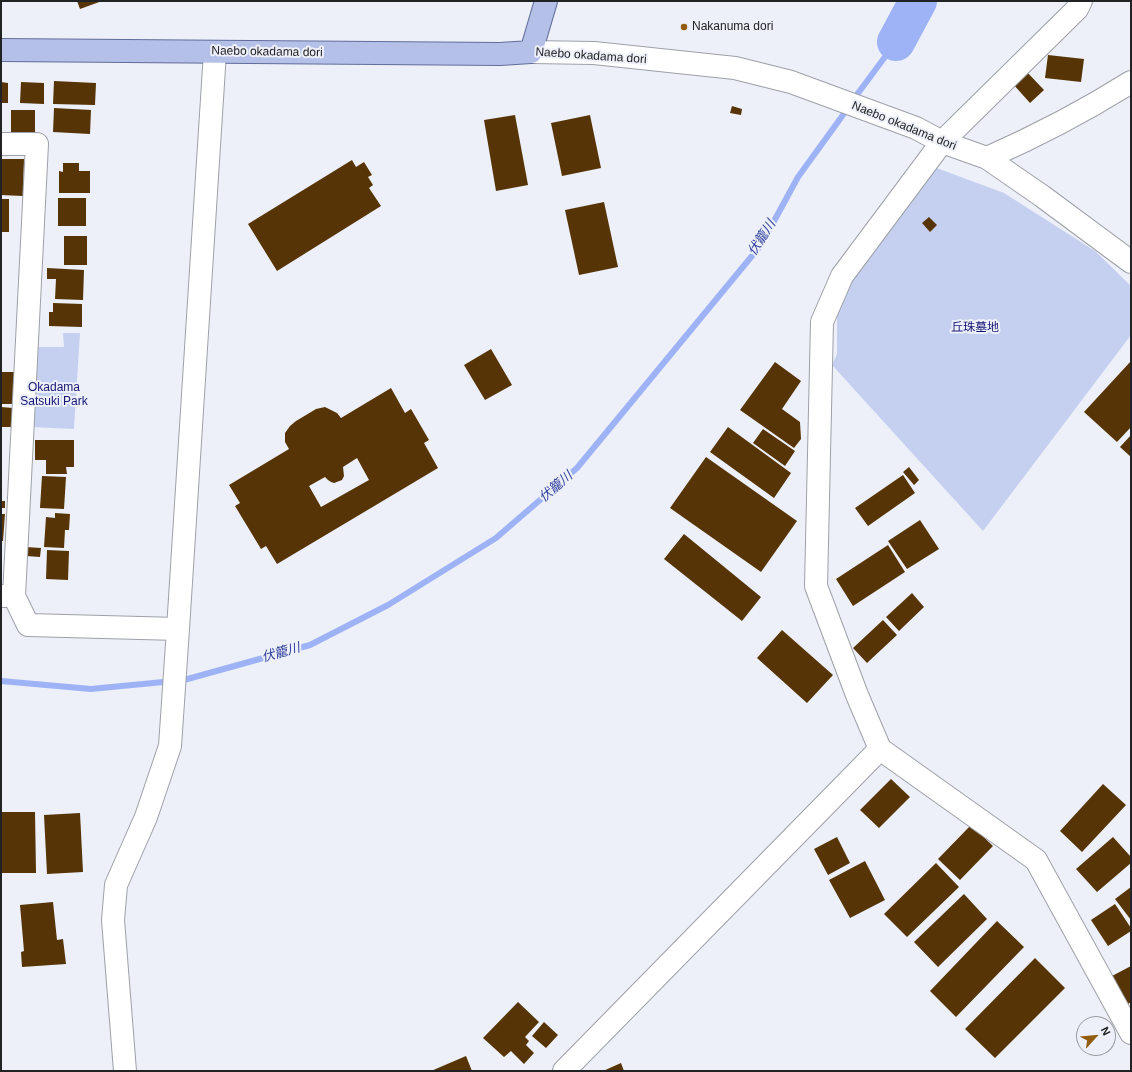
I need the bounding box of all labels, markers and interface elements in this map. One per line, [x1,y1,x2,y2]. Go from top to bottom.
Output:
place label: Nakanuma dori [692,20,773,34]
marker: Nakanuma dori [679,22,689,32]
street label: Naebo okadama dori [211,44,323,60]
street label: Naebo okadama dori [535,45,647,67]
street label: Naebo okadama dori [850,98,958,154]
water label: 伏籠川 [745,217,779,259]
park label: 丘珠墓地 [951,321,999,335]
park label: Okadama Satsuki Park [20,381,88,409]
water label: 伏籠川 [536,468,576,506]
water label: 伏籠川 [260,640,302,666]
north arrow [1076,1016,1116,1056]
text: N [1099,1025,1113,1037]

